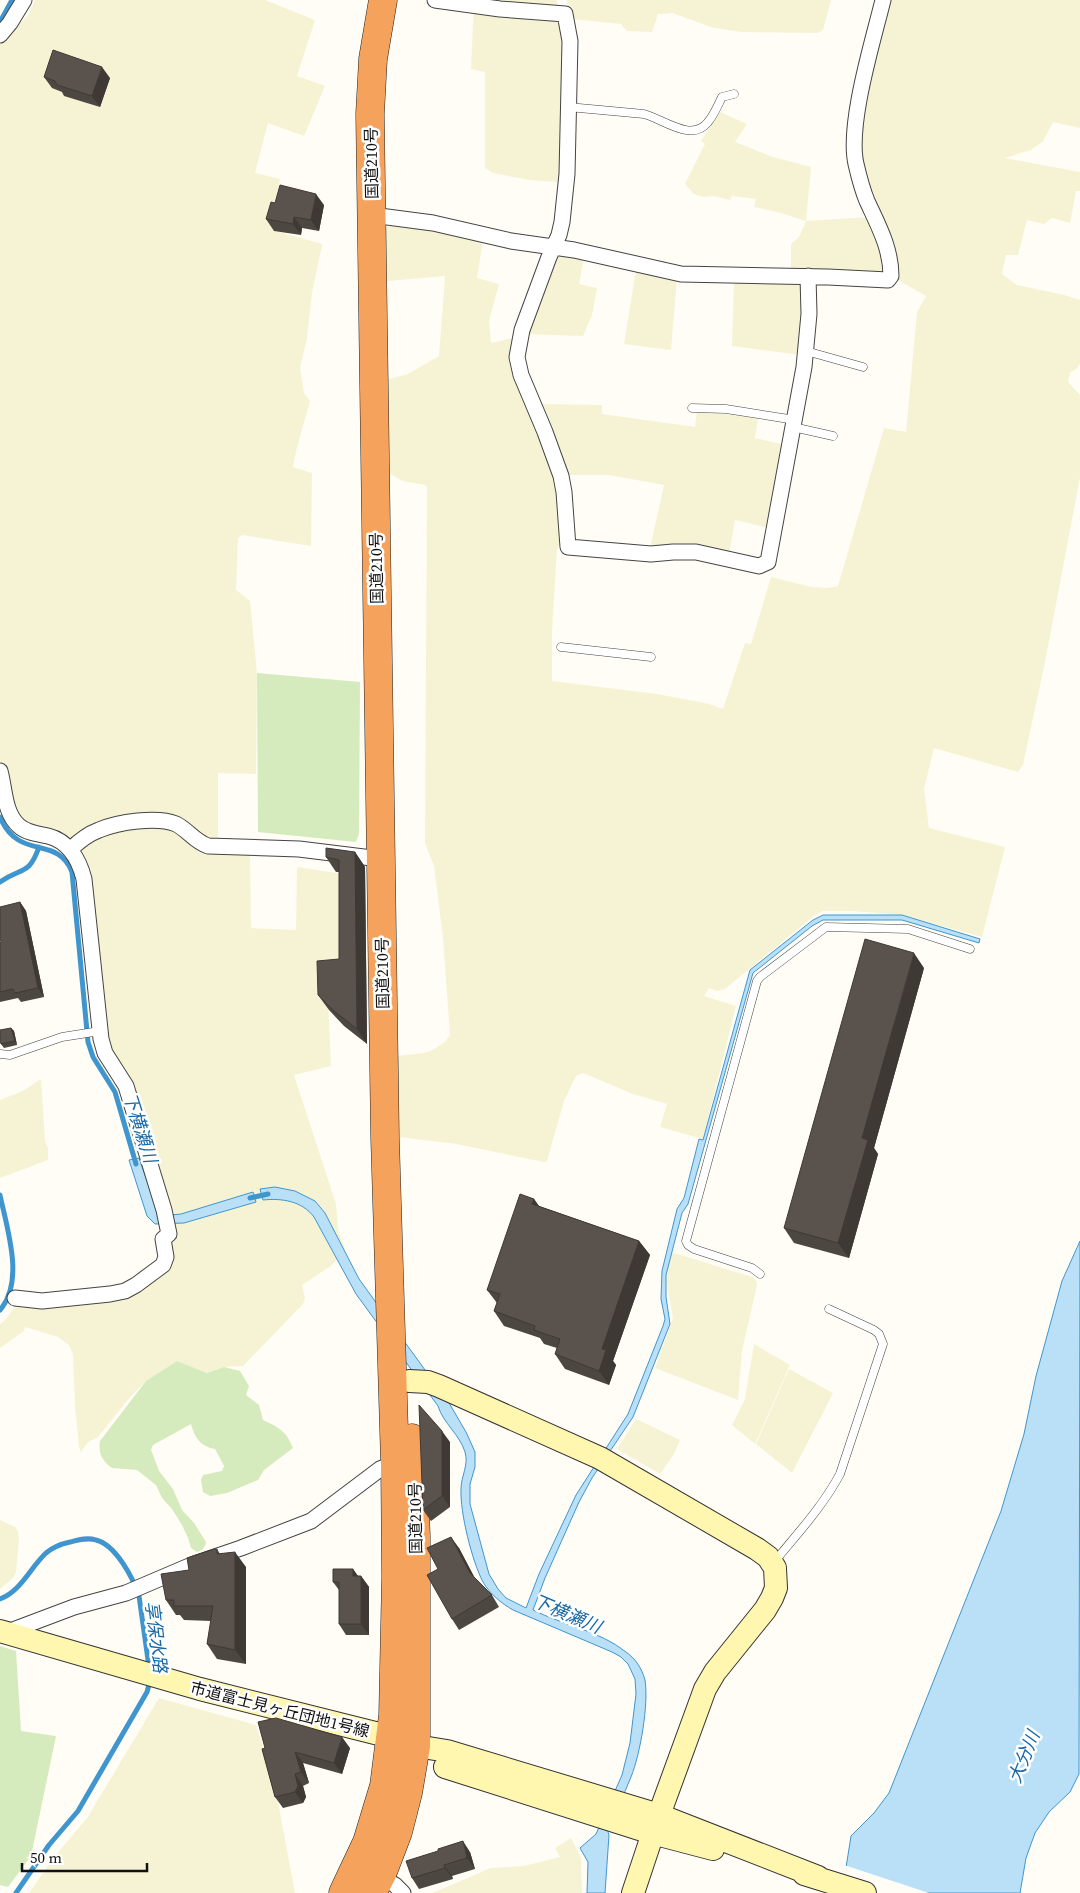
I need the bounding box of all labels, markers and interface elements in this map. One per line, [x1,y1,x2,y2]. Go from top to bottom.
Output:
street label: 国道210号 [359,127,383,199]
street label: 国道210号 [364,532,388,604]
street label: 国道210号 [370,937,394,1009]
water label: 下横瀬川 [117,1090,164,1168]
street label: 国道210号 [403,1482,427,1554]
water label: 下横瀬川 [529,1588,607,1640]
water label: 享保水路 [140,1600,174,1676]
street label: 市道富士見ヶ丘団地1号線 [188,1676,372,1742]
water label: 大分川 [1002,1725,1046,1787]
scale bar [22,1840,148,1872]
text: 50 m [30,1847,62,1868]

